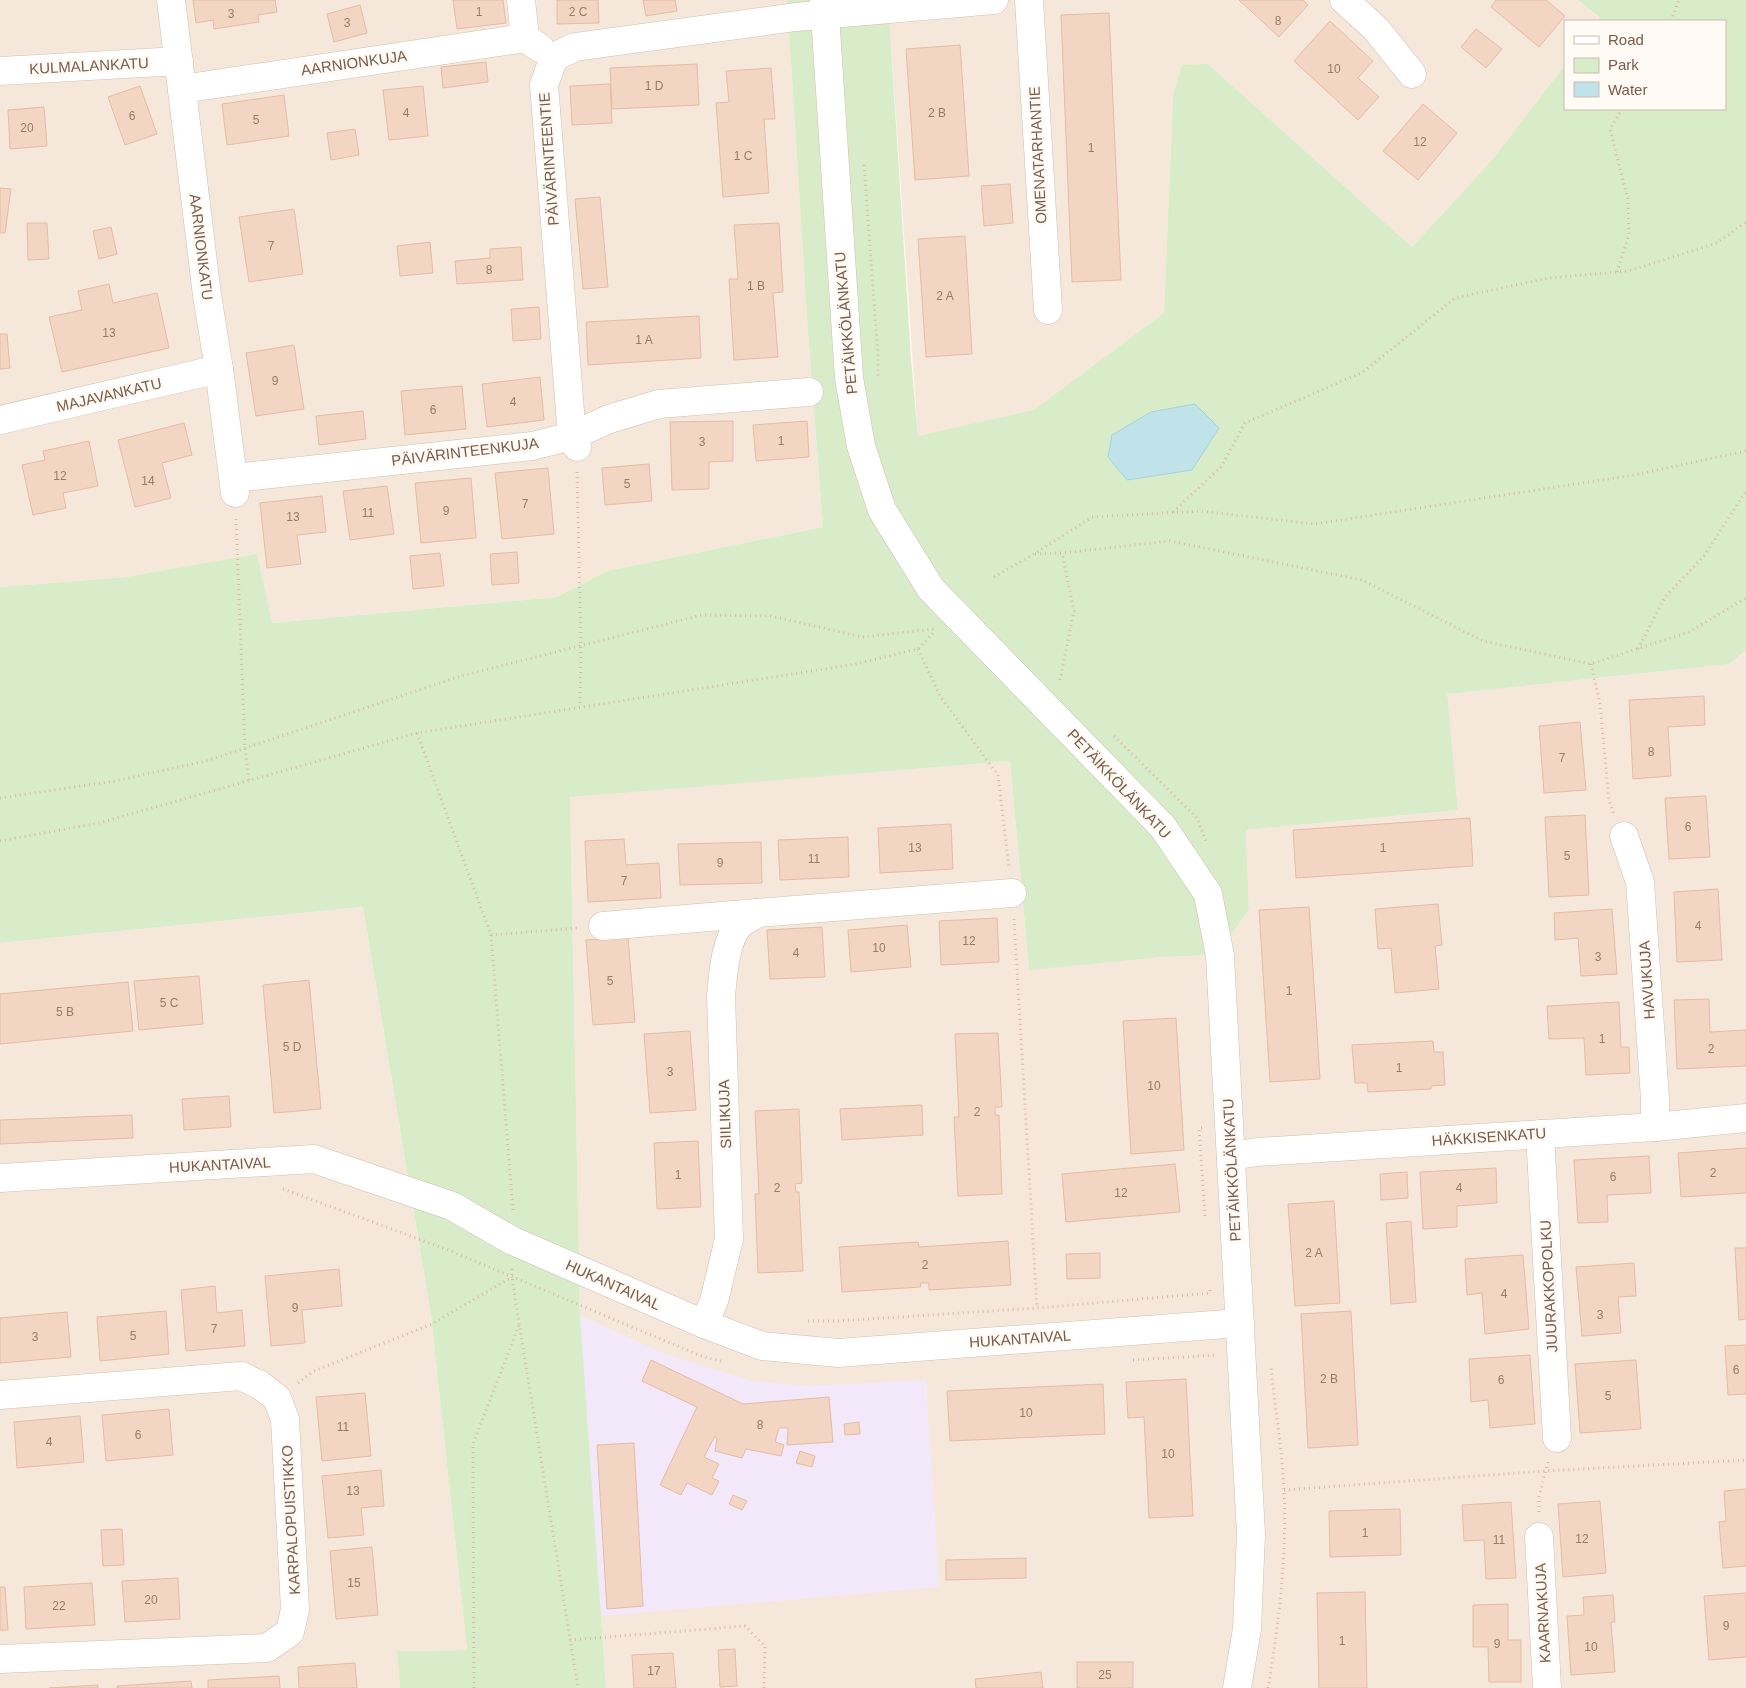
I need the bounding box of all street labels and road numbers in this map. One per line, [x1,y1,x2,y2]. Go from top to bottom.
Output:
street label: AARNIONKUJA [300,47,408,78]
street label: KULMALANKATU [29,54,149,77]
street label: OMENATARHANTIE [1025,86,1050,224]
street label: PÄIVÄRINTEENTIE [535,92,562,226]
street label: AARNIONKATU [187,193,216,301]
street label: PETÄIKKÖLÄNKATU [831,251,860,395]
street label: MAJAVANKATU [55,374,163,415]
street label: PÄIVÄRINTEENKUJA [390,434,540,469]
street label: PETÄIKKÖLÄNKATU [1064,726,1174,842]
street label: HAVUKUJA [1635,940,1658,1020]
street label: SIILIKUJA [715,1079,734,1149]
street label: PETÄIKKÖLÄNKATU [1219,1098,1244,1242]
street label: HÄKKISENKATU [1431,1124,1547,1149]
street label: HUKANTAIVAL [169,1153,271,1176]
street label: JUURAKKOPOLKU [1537,1219,1560,1353]
street label: HUKANTAIVAL [563,1256,663,1313]
street label: HUKANTAIVAL [969,1326,1071,1351]
street label: KARPALOPUISTIKKO [278,1445,303,1595]
street label: KAARNAKUJA [1531,1563,1554,1663]

